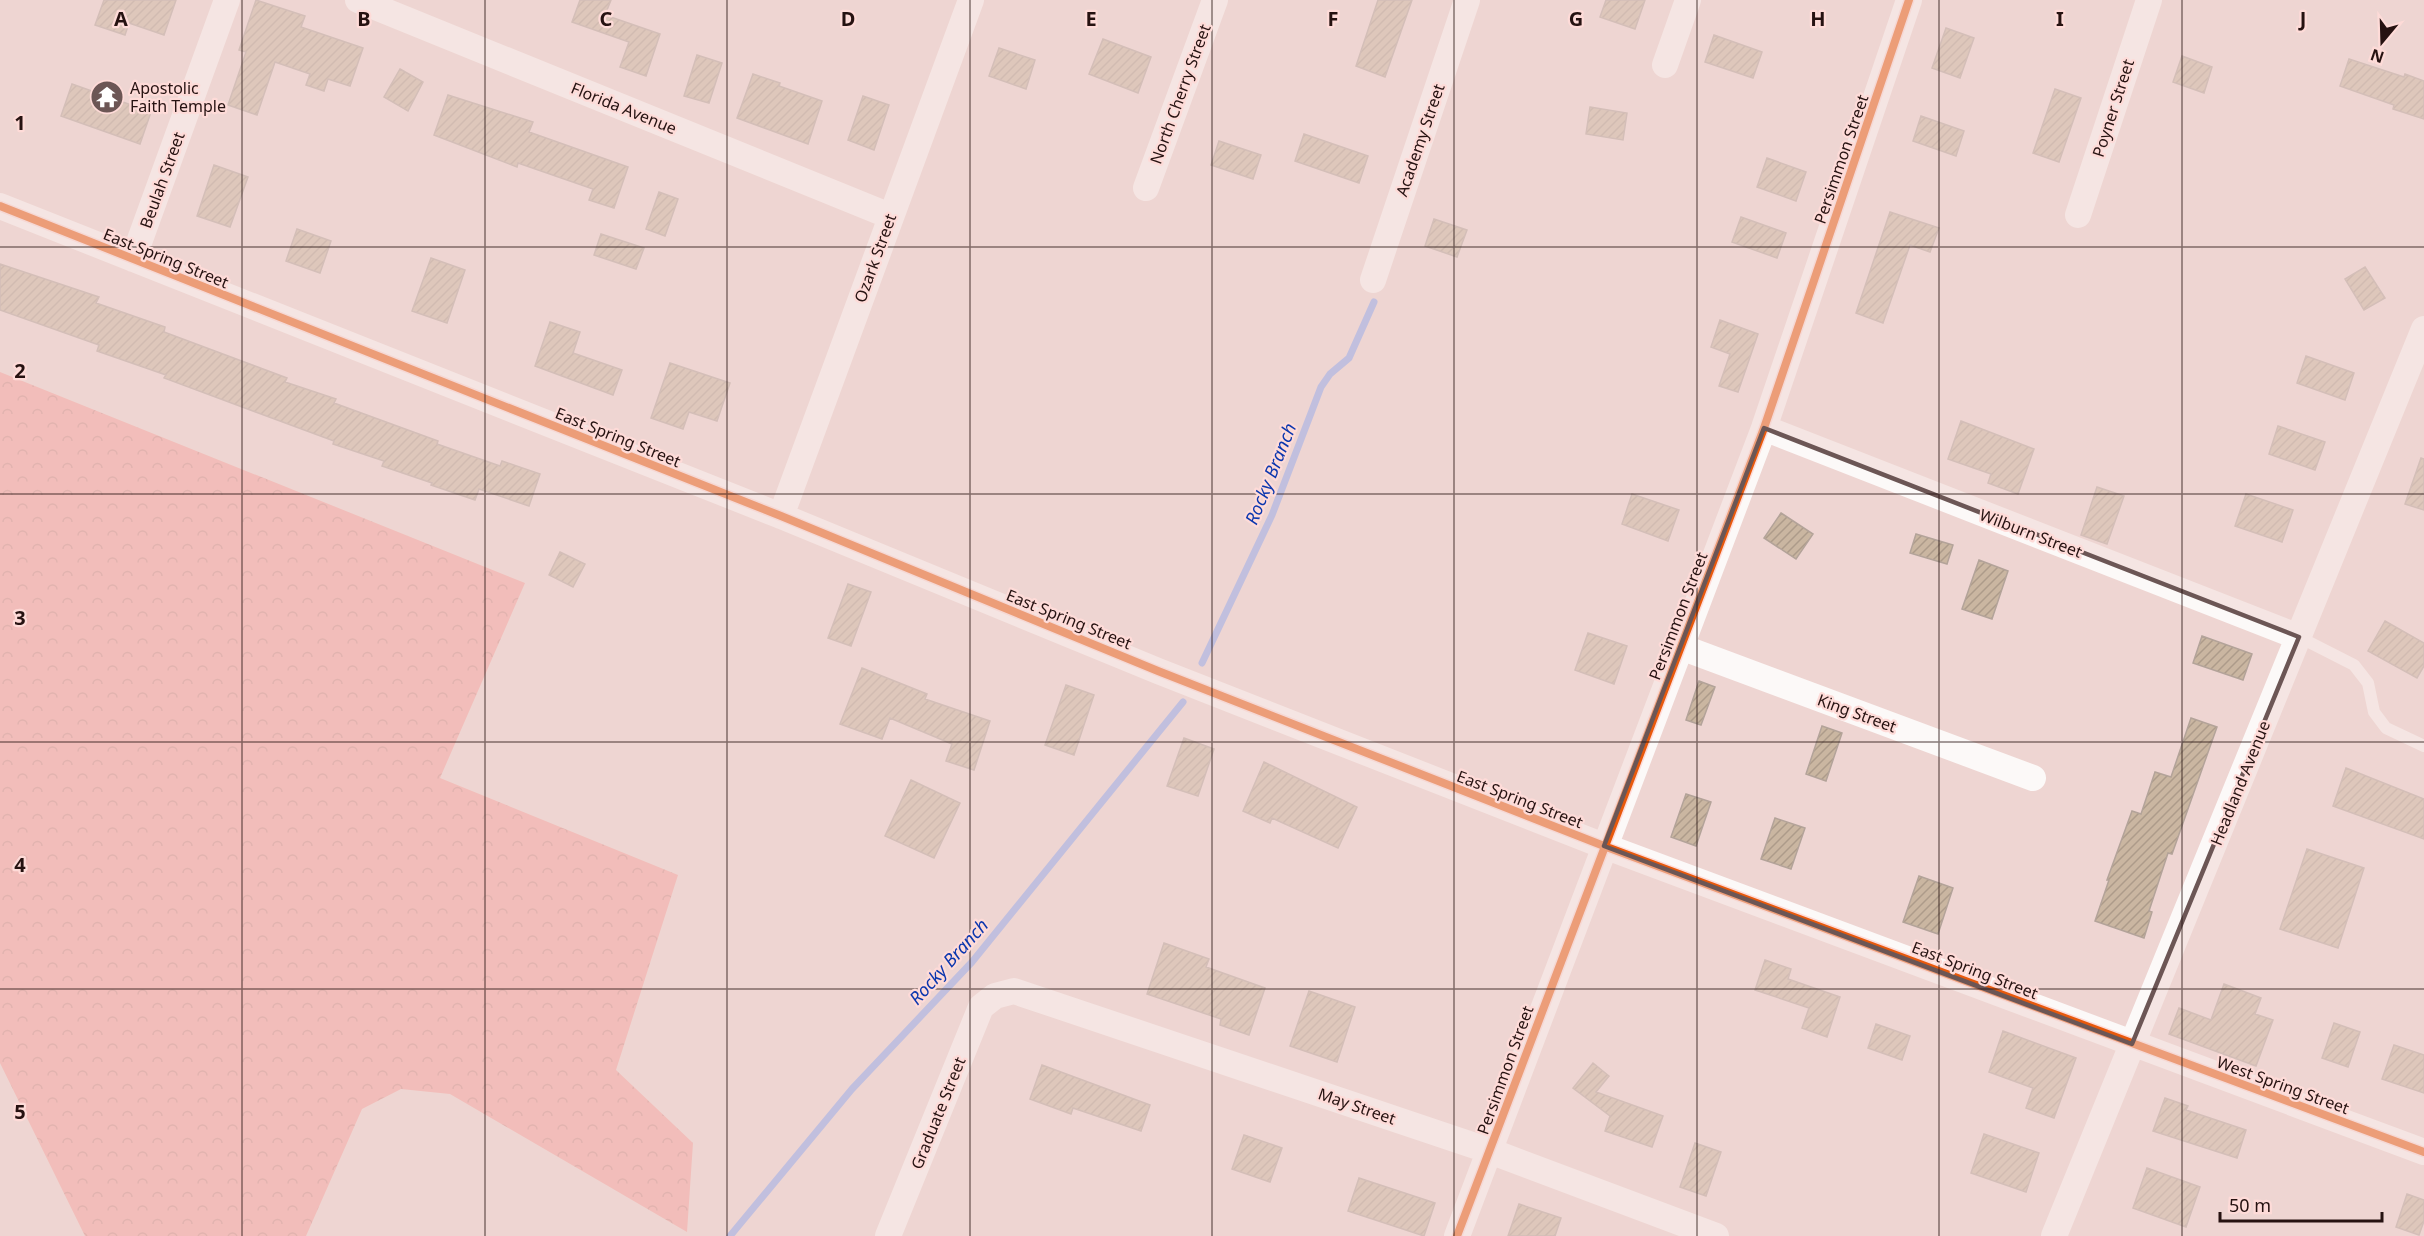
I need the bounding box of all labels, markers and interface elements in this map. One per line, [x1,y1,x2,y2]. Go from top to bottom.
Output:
text: A [114,5,128,32]
text: B [357,5,371,32]
text: C [600,5,613,32]
text: D [841,5,855,32]
text: E [1085,5,1097,32]
text: F [1328,5,1338,32]
text: G [1569,5,1583,32]
text: H [1810,5,1826,32]
text: I [2056,5,2064,32]
text: J [2298,5,2306,32]
north arrow [2352,12,2412,72]
street label: North Cherry Street [1144,21,1216,167]
text: N [2367,44,2387,69]
street label: Poyner Street [2087,56,2139,160]
place label: Apostolic Faith Temple [130,77,226,117]
street label: Florida Avenue [568,77,680,139]
temple icon: Apostolic Faith Temple [89,79,125,115]
street label: Academy Street [1390,81,1450,199]
street label: Persimmon Street [1809,91,1874,227]
text: 1 [14,109,26,136]
street label: Beulah Street [134,129,190,231]
street label: Ozark Street [849,210,901,305]
street label: East Spring Street [100,223,232,293]
text: 2 [14,357,26,384]
street label: East Spring Street [552,402,684,472]
water label: Rocky Branch [1239,419,1301,528]
street label: Wilburn Street [1977,503,2086,563]
street label: Persimmon Street [1643,549,1713,683]
street label: East Spring Street [1003,584,1135,654]
text: 3 [14,604,26,631]
street label: King Street [1814,689,1900,738]
street label: Headland Avenue [2205,717,2275,849]
street label: East Spring Street [1454,765,1586,833]
text: 4 [14,851,26,878]
water label: Rocky Branch [903,913,993,1009]
street label: East Spring Street [1909,936,2041,1004]
street label: Persimmon Street [1472,1002,1539,1137]
street label: West Spring Street [2214,1051,2352,1119]
street label: Graduate Street [905,1053,971,1172]
street label: May Street [1315,1082,1399,1130]
text: 5 [14,1098,26,1125]
scale bar [2220,1185,2382,1223]
text: 50 m [2229,1193,2271,1217]

